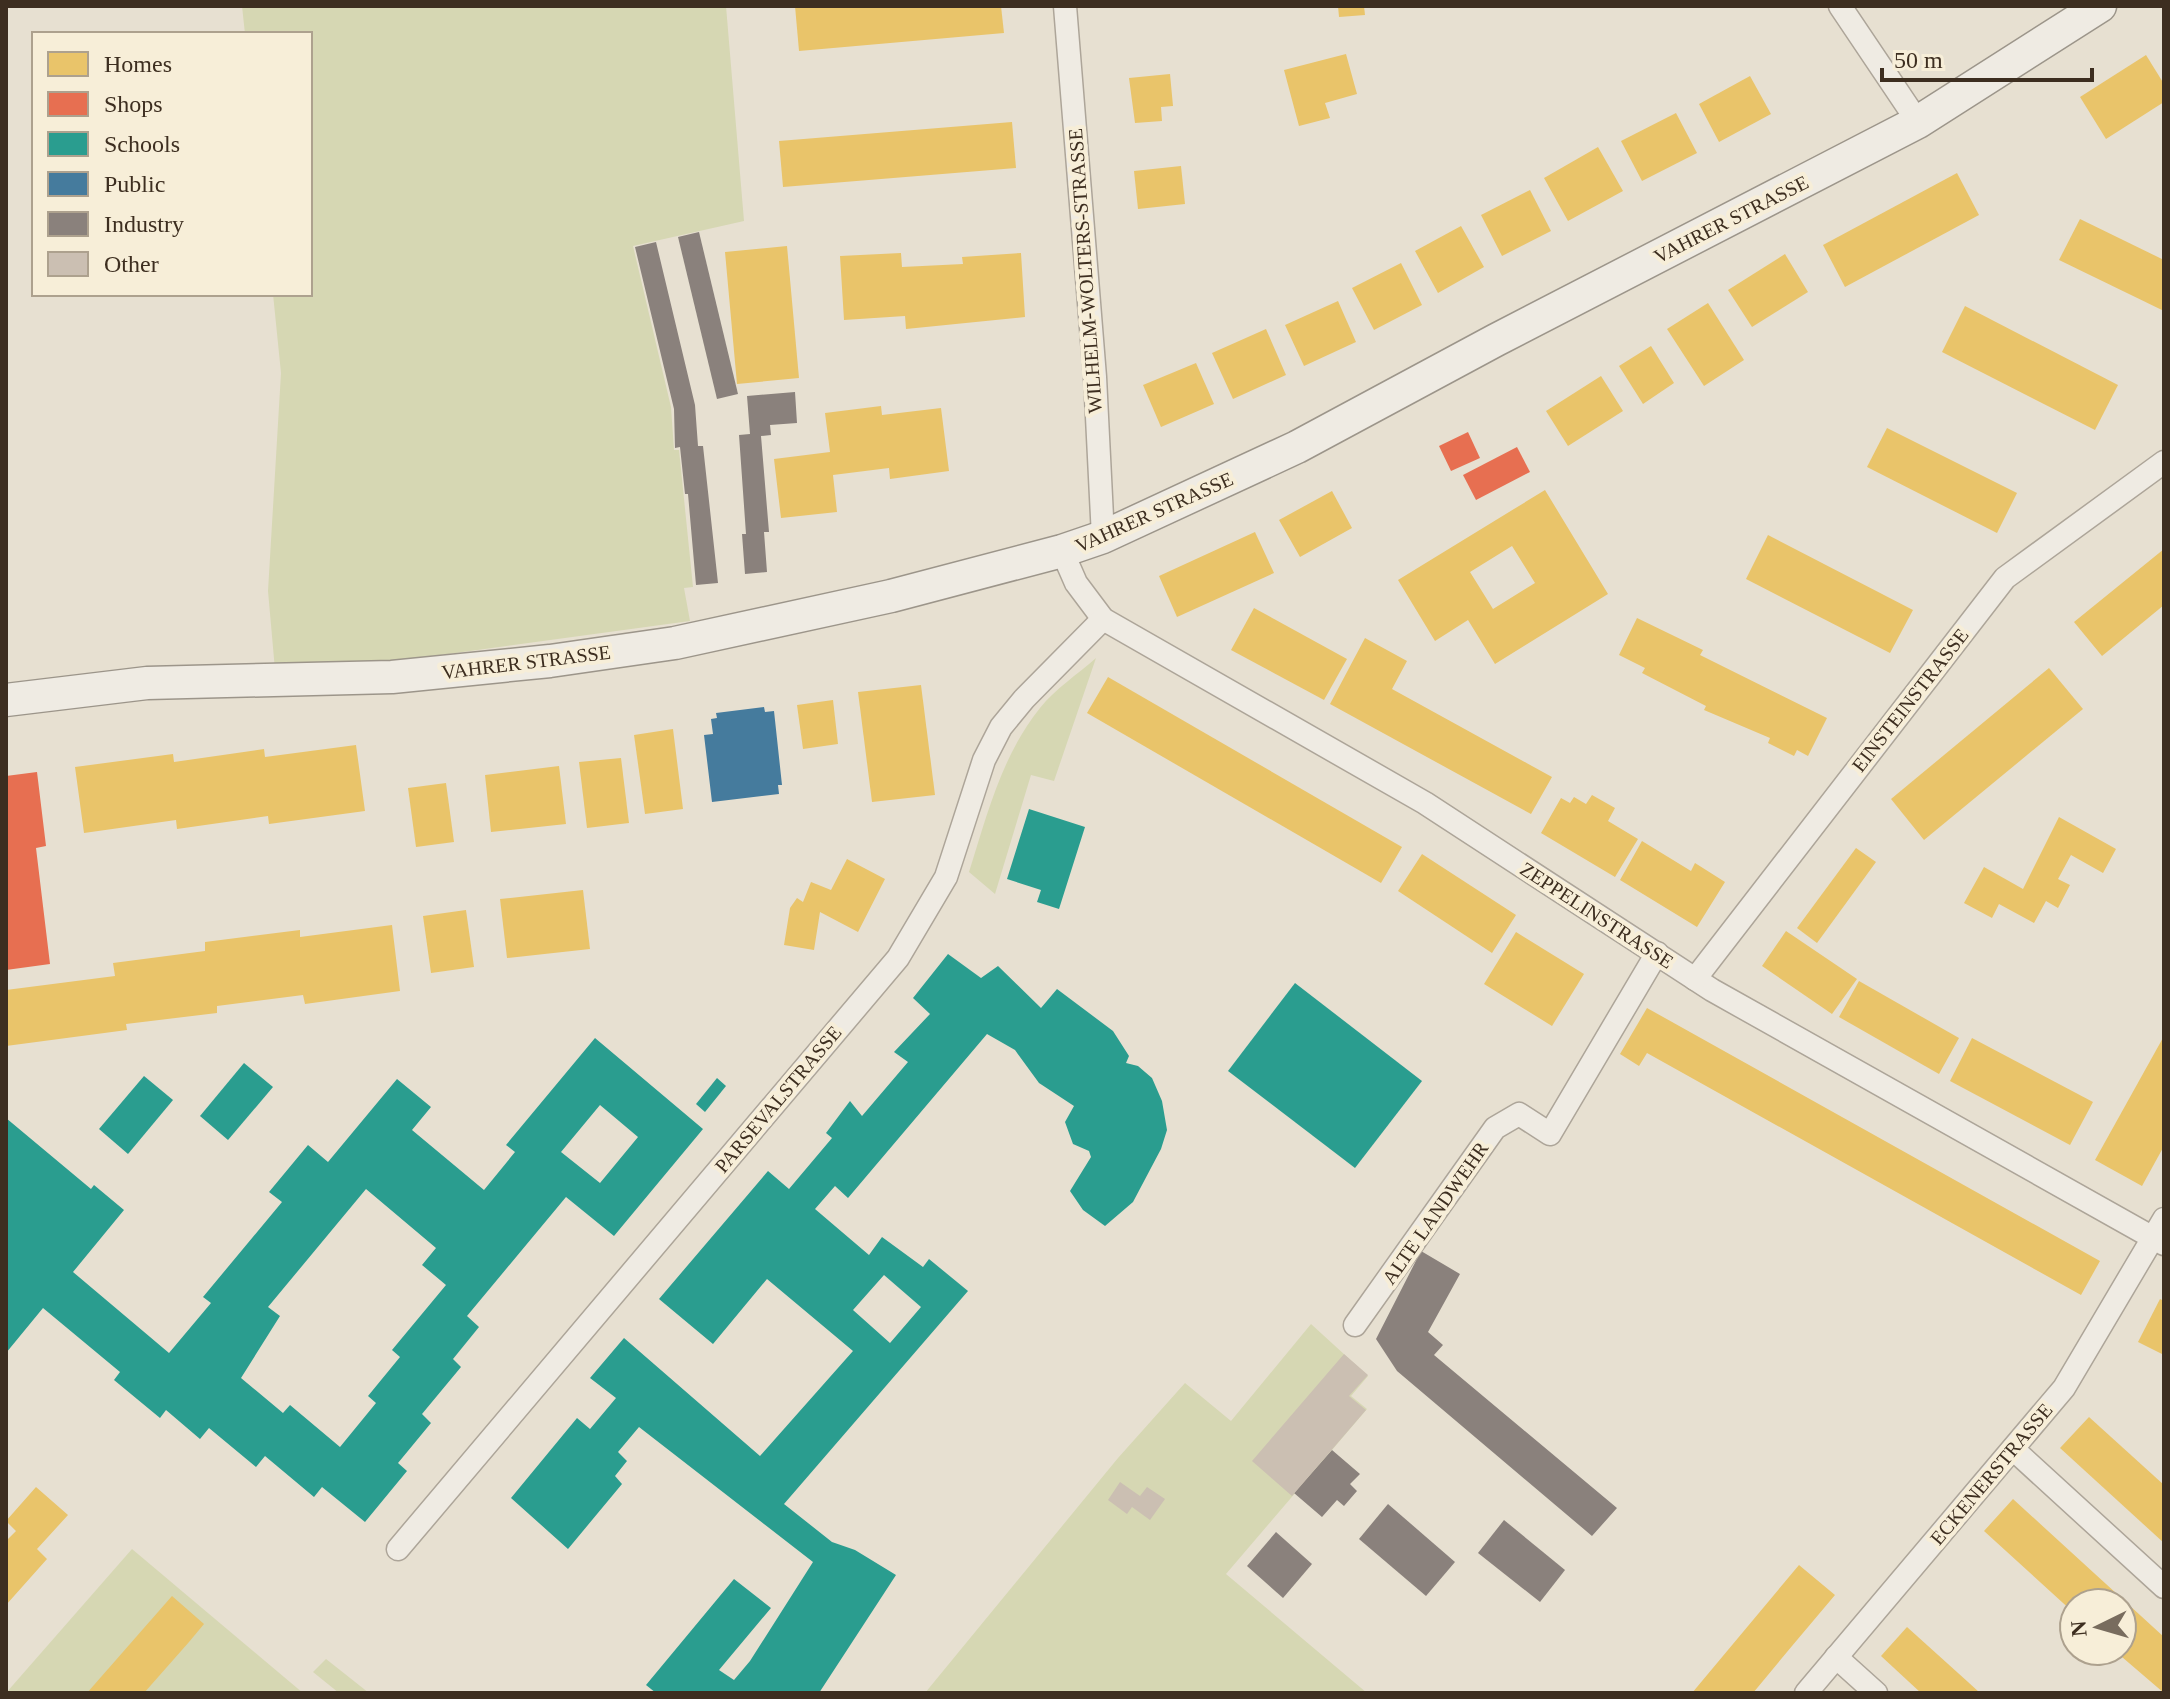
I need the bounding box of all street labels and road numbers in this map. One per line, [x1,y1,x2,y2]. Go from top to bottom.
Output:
street label: WILHELM-WOLTERS-STRASSE [1064,128,1106,414]
street label: VAHRER STRASSE [1650,171,1812,267]
street label: VAHRER STRASSE [1072,467,1236,557]
street label: EINSTEINSTRASSE [1847,624,1973,776]
street label: VAHRER STRASSE [440,641,612,683]
street label: ZEPPELINSTRASSE [1516,857,1678,973]
street label: PARSEVALSTRASSE [710,1021,846,1177]
street label: ALTE LANDWEHR [1378,1137,1493,1288]
street label: ECKENERSTRASSE [1925,1399,2057,1549]

